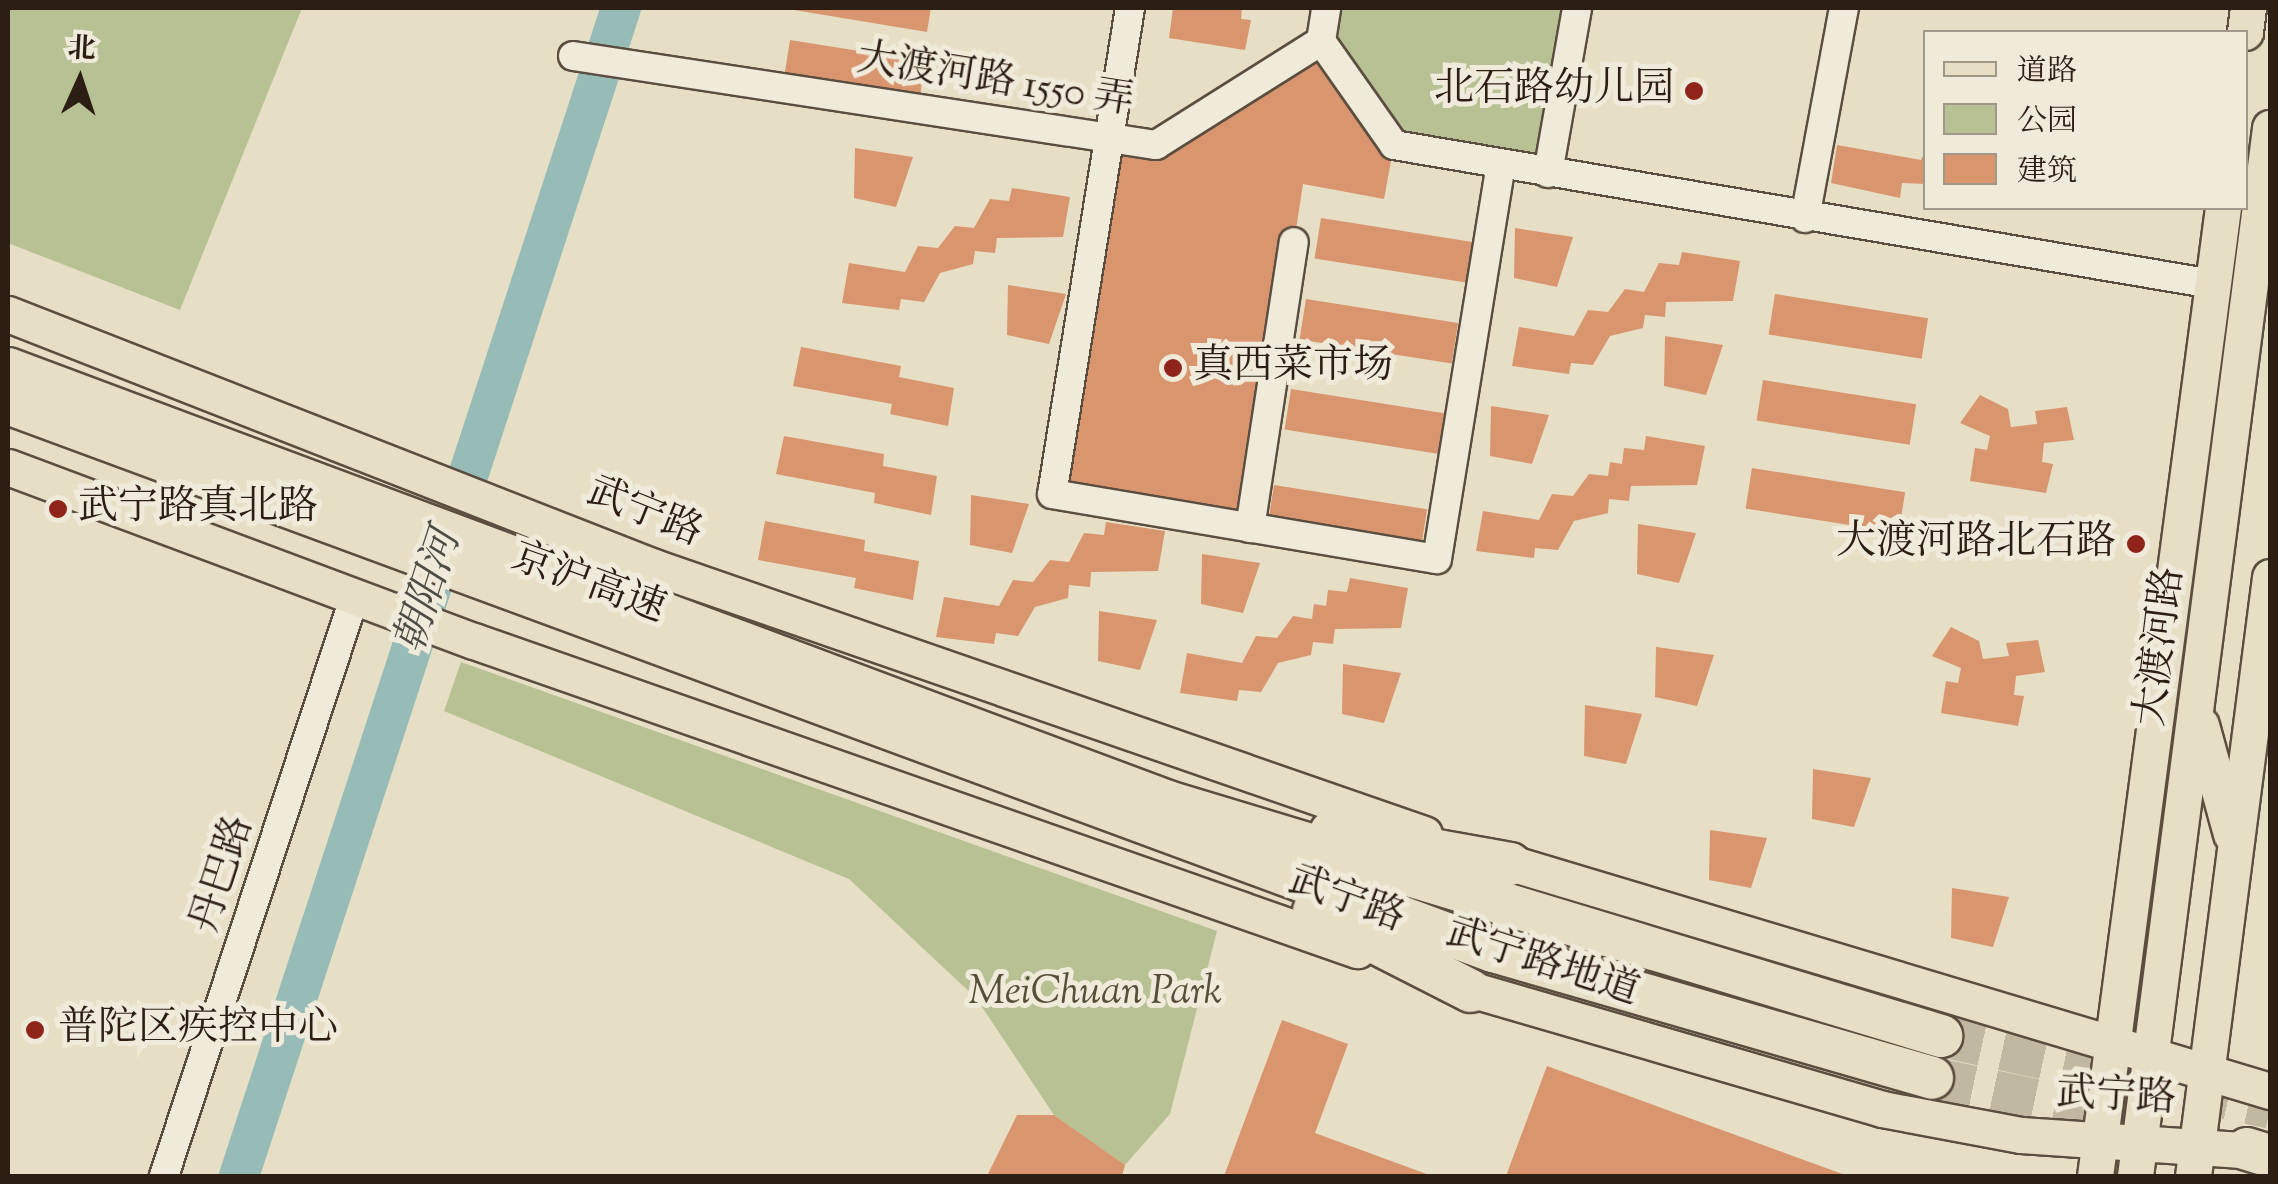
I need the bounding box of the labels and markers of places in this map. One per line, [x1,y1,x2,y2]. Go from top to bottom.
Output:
place label: 北石路幼儿园 [1434,67,1674,115]
marker: 北石路幼儿园 [1683,80,1705,102]
place label: 真西菜市场 [1193,344,1393,392]
marker: 真西菜市场 [1162,357,1184,379]
place label: 武宁路真北路 [78,485,318,533]
marker: 武宁路真北路 [47,498,69,520]
place label: 大渡河路北石路 [1836,520,2116,568]
marker: 大渡河路北石路 [2125,533,2147,555]
place label: 普陀区疾控中心 [58,1006,338,1054]
marker: 普陀区疾控中心 [22,1017,48,1043]

